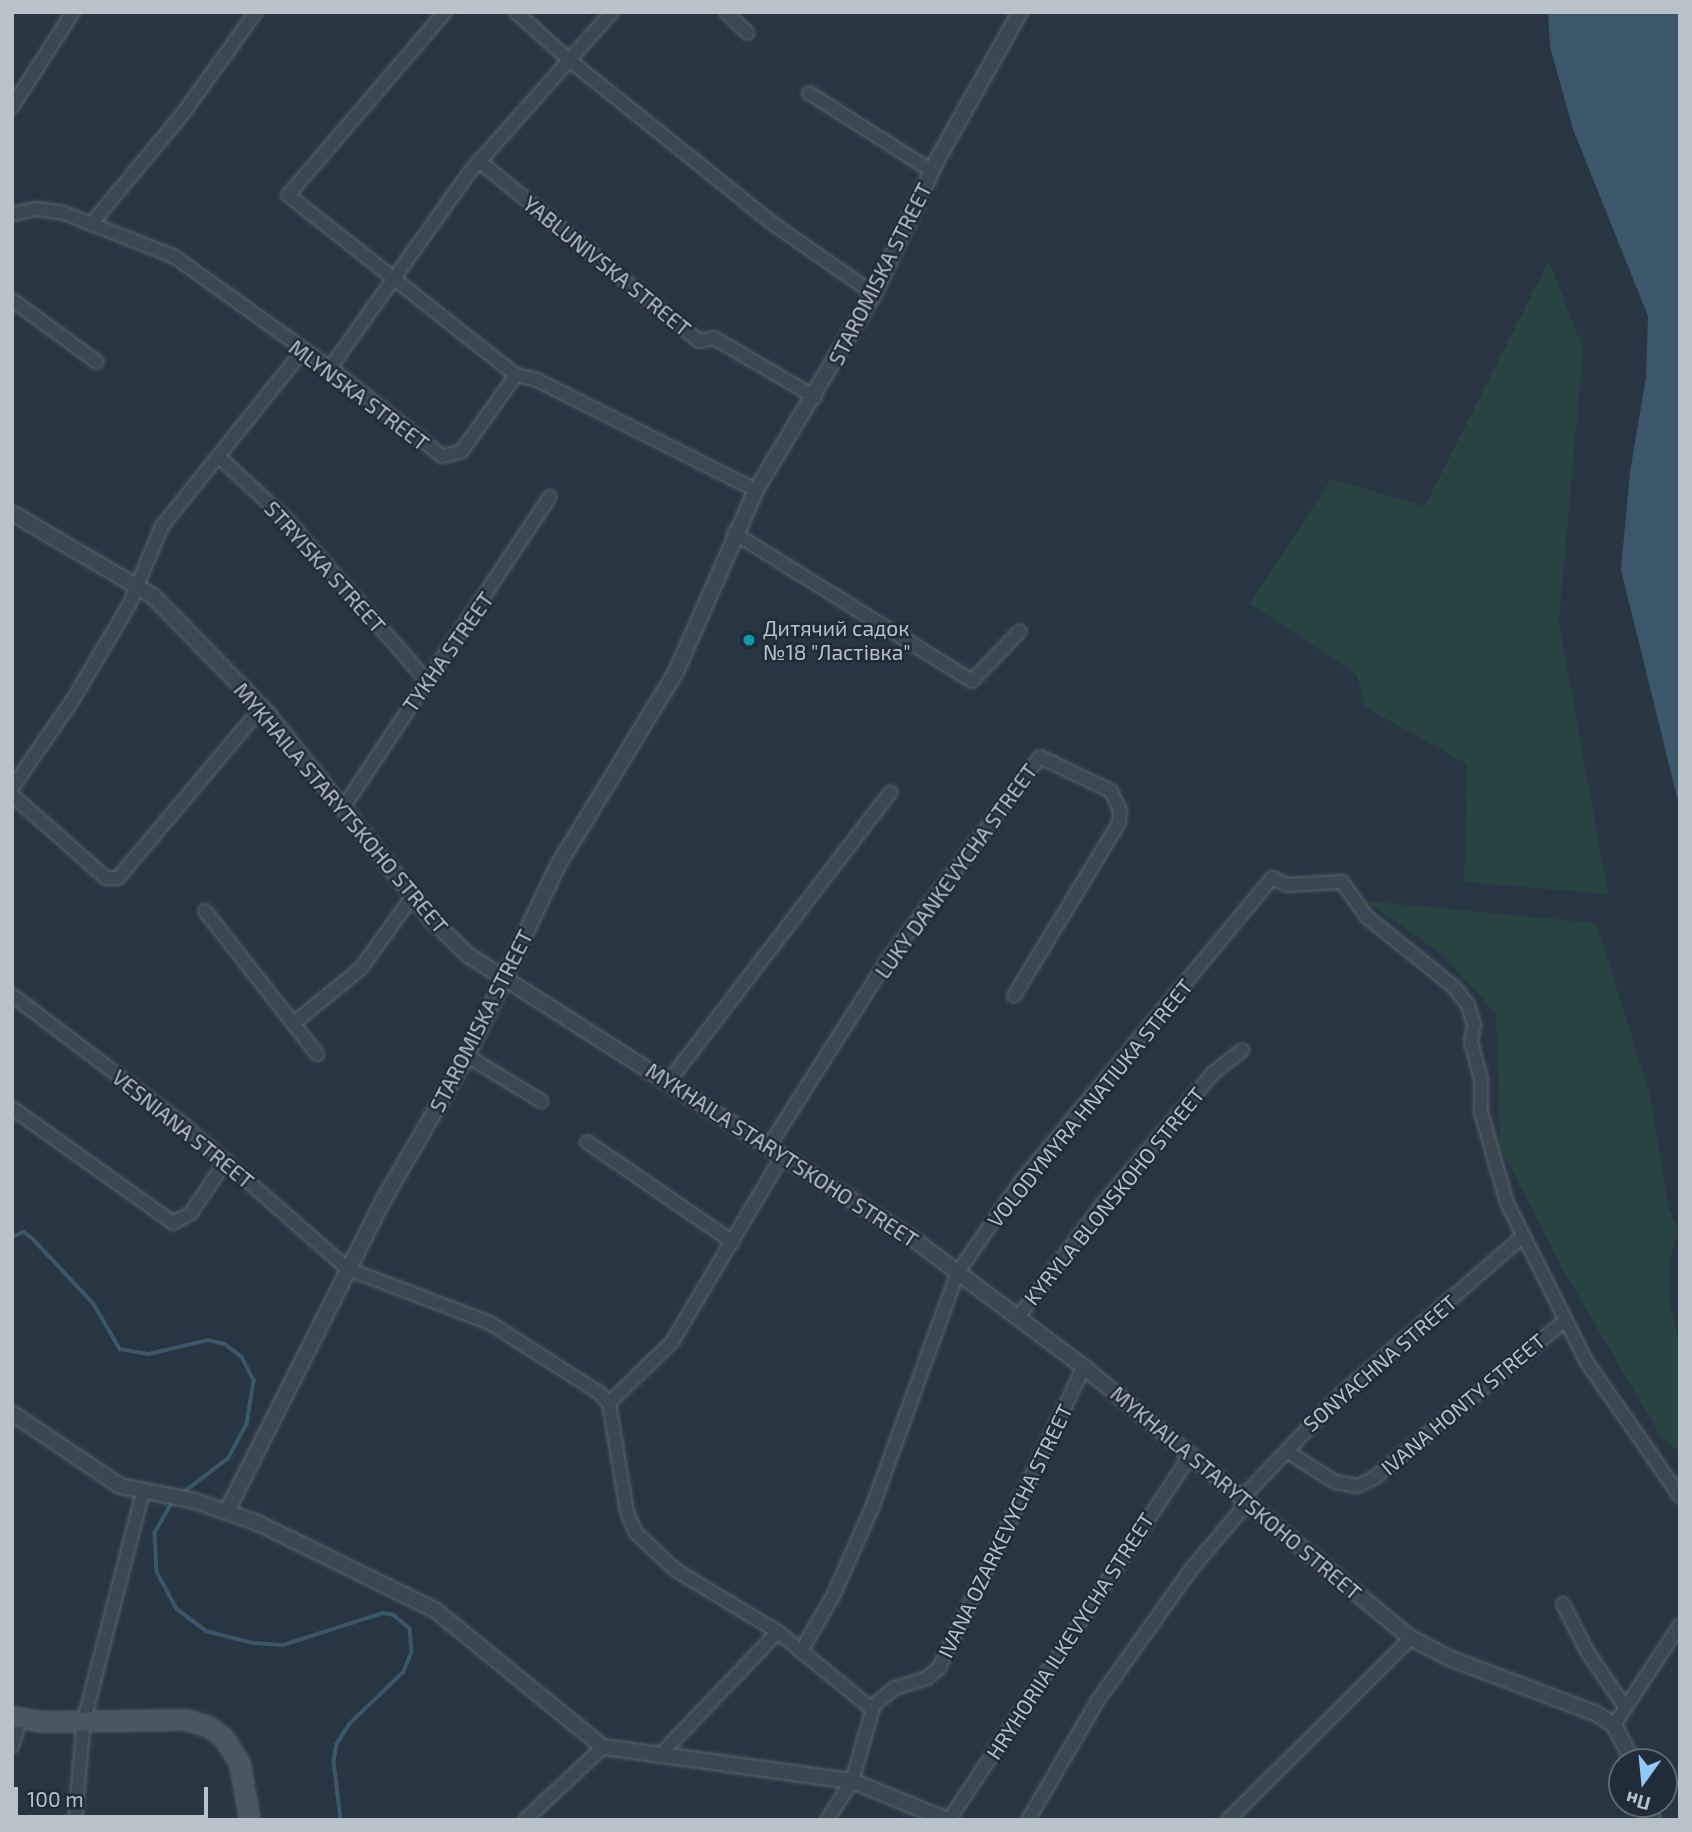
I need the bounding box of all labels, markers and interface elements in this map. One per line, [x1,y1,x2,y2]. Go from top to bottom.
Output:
street label: STAROMISKA STREET [823,179,937,369]
street label: YABLUNIVSKA STREET [518,190,696,342]
street label: MLYNSKA STREET [284,334,434,456]
street label: STRYISKA STREET [259,496,391,638]
street label: TYKHA STREET [397,587,499,717]
place label: Дитячий садок №18 "Ластівка" [763,615,911,665]
marker: Дитячий садок №18 "Ластівка" [741,632,757,648]
street label: MYKHAILA STARYTSKOHO STREET [229,677,453,939]
street label: LUKY DANKEVYCHA STREET [869,758,1043,984]
street label: STAROMISKA STREET [424,926,538,1116]
street label: VOLODYMYRA HNATIUKA STREET [982,974,1198,1232]
street label: MYKHAILA STARYTSKOHO STREET [641,1057,923,1253]
street label: VESNIANA STREET [107,1064,259,1194]
street label: KYRYLA BLONSKOHO STREET [1018,1082,1210,1310]
street label: SONYACHNA STREET [1298,1289,1462,1437]
street label: IVANA HONTY STREET [1375,1328,1551,1480]
street label: MYKHAILA STARYTSKOHO STREET [1105,1381,1367,1605]
street label: IVANA OZARKEVYCHA STREET [932,1400,1078,1662]
street label: HRYHORIIA ILKEVYCHA STREET [981,1508,1159,1764]
north arrow [1608,1748,1678,1818]
scale bar [18,1772,212,1816]
text: 100 m [27,1786,84,1811]
text: Пн [1623,1788,1653,1816]

